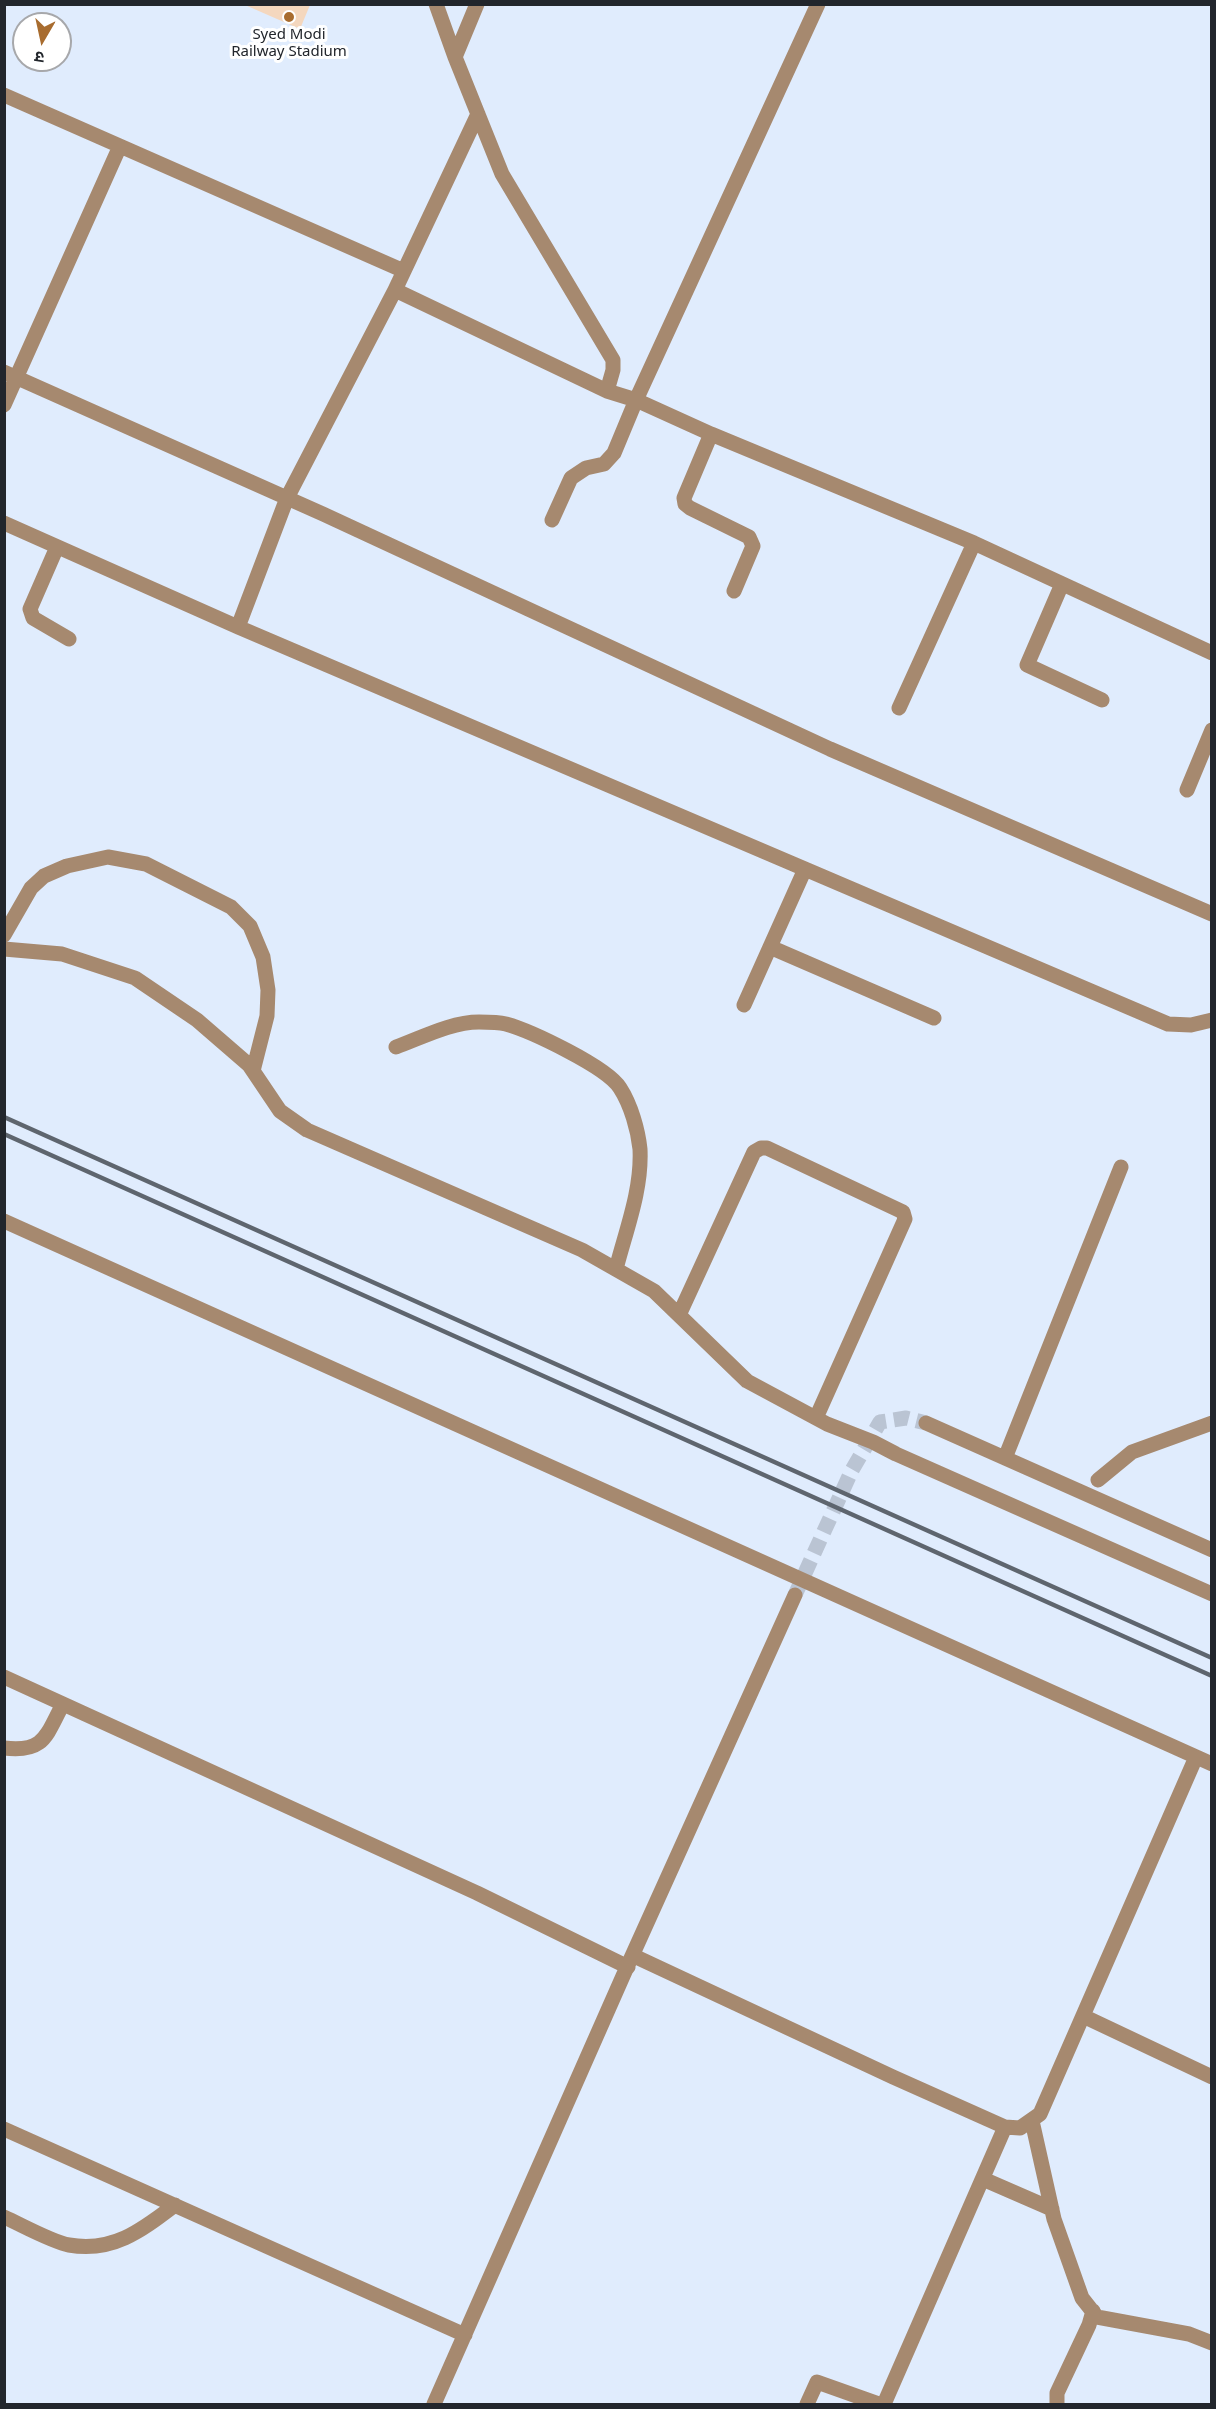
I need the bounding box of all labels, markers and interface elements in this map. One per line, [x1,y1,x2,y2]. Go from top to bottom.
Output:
marker: Syed Modi Railway Stadium [282,10,296,24]
north arrow [12,12,72,72]
place label: Syed Modi Railway Stadium [231,26,347,61]
text: उ [33,46,46,69]

